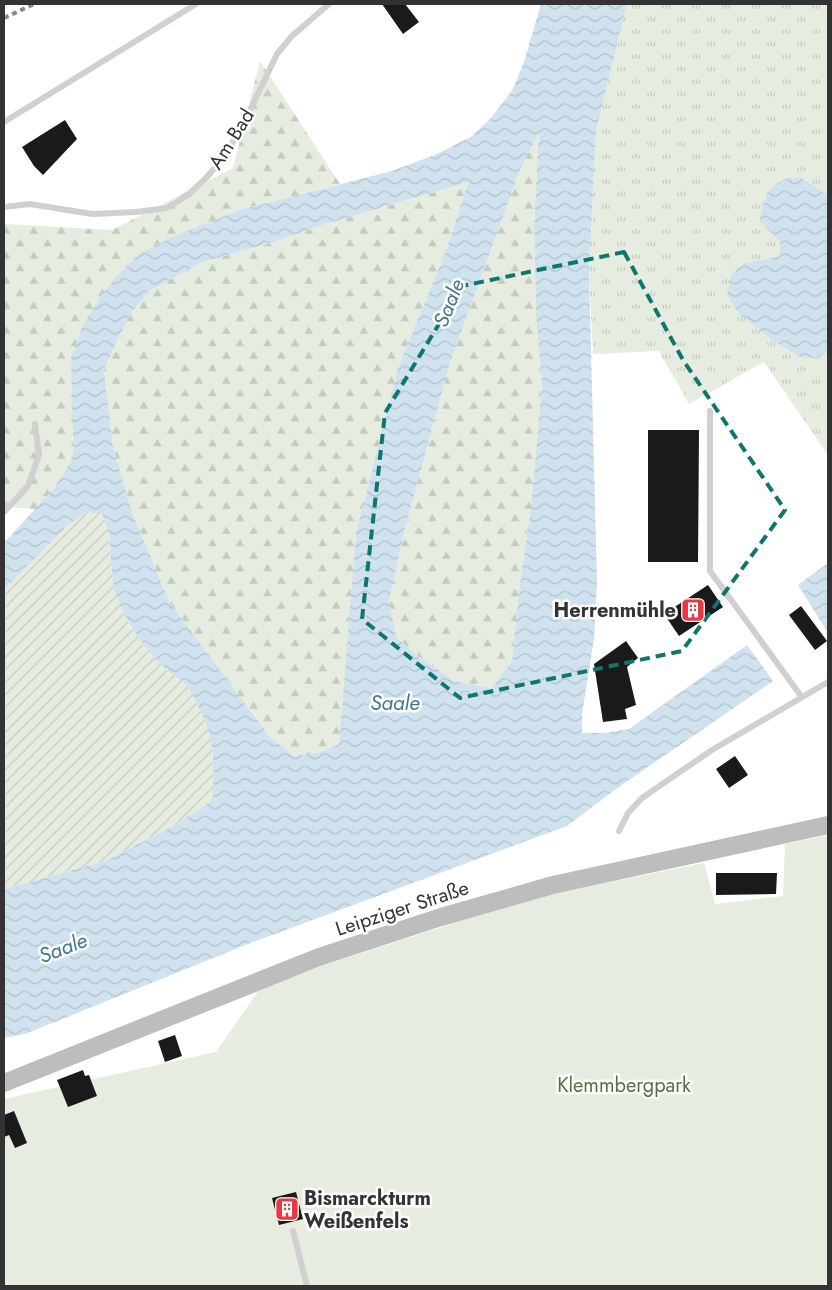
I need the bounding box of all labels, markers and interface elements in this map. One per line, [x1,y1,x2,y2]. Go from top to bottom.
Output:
street label: Am Bad [201,103,261,175]
water label: Saale [426,274,472,332]
place label: Herrenmühle [554,596,676,625]
building icon: Herrenmühle [680,597,706,623]
water label: Saale [370,688,420,718]
street label: Leipziger Straße [332,873,472,944]
water label: Saale [34,925,92,971]
park label: Klemmbergpark [557,1071,691,1100]
place label: Bismarckturm Weißenfels [304,1184,431,1236]
building icon: Bismarckturm Weißenfels [274,1196,300,1222]

